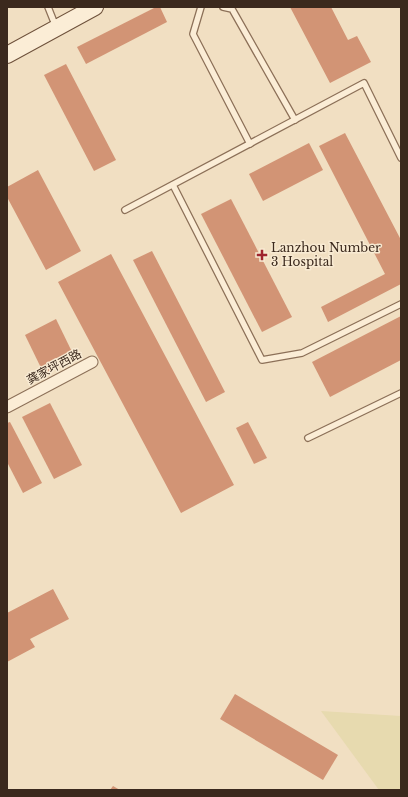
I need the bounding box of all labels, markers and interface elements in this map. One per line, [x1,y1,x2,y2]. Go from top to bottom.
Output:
place label: Lanzhou Number 3 Hospital [271,240,381,269]
marker: Lanzhou Number 3 Hospital [256,249,268,261]
street label: 龚家坪西路 [24,346,84,387]

